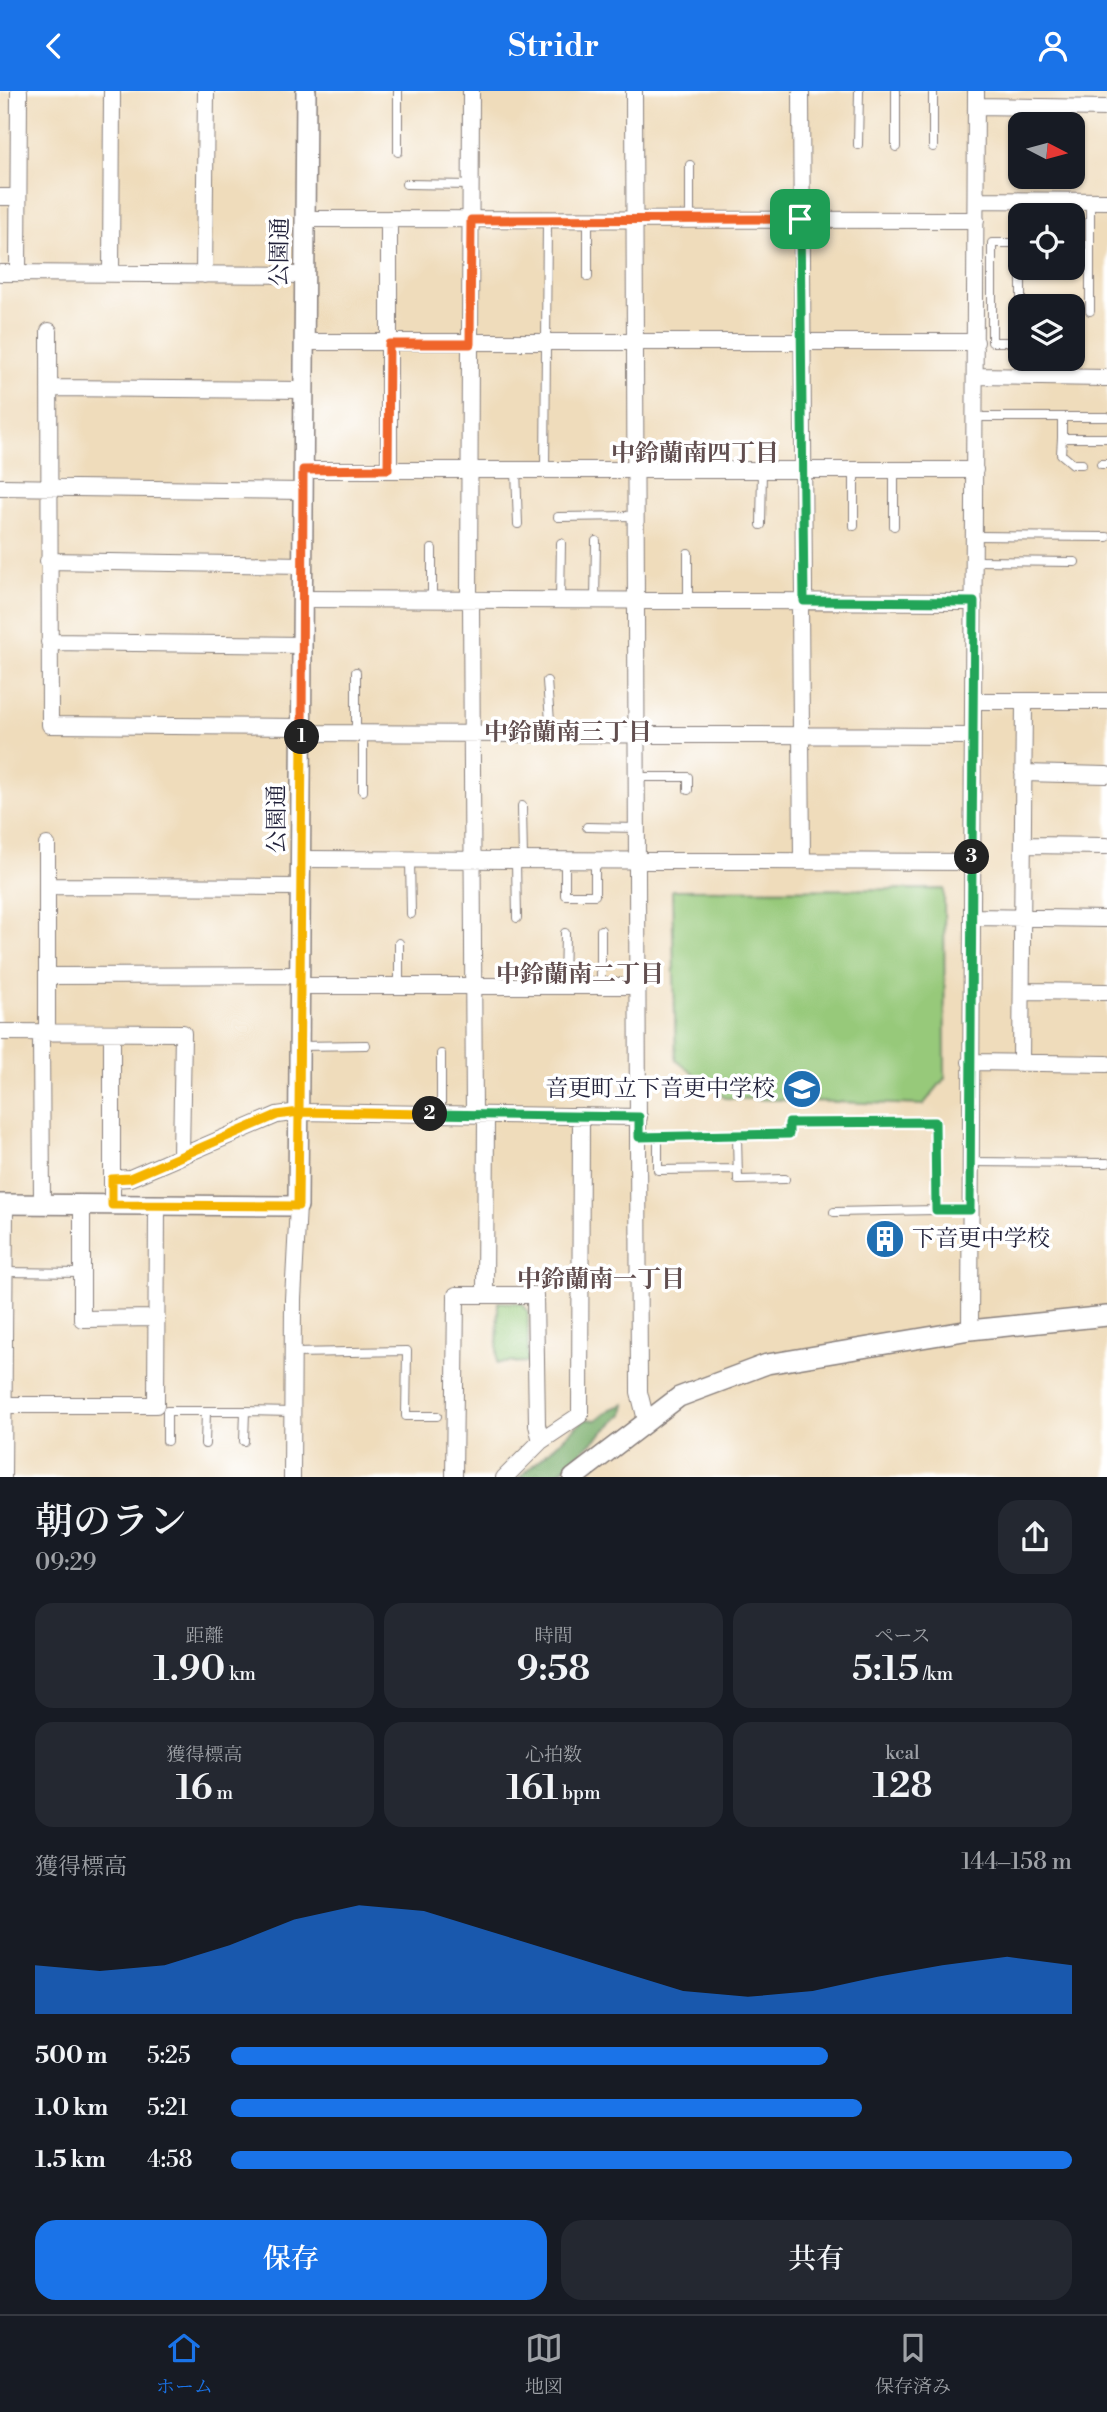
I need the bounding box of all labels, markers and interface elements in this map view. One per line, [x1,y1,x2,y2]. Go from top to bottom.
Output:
text: Stridr [508,26,599,66]
icon: back [35,27,73,65]
icon: person [1034,27,1072,65]
north arrow [1008,112,1085,189]
map controls [1008,112,1085,371]
pin [770,189,830,249]
icon: arrive [781,200,819,238]
button: locate [1008,203,1085,280]
street label: 公園通 [265,217,295,287]
button: layers [1008,294,1085,371]
district label: 中鈴蘭南四丁目 [611,439,779,469]
district label: 中鈴蘭南三丁目 [484,718,652,748]
pin: 1 [284,719,320,755]
text: 1 [297,724,306,748]
street label: 公園通 [263,785,291,854]
pin: 3 [954,839,990,875]
text: 3 [966,844,977,868]
district label: 中鈴蘭南二丁目 [496,960,664,990]
school or university icon: 音更町立下音更中学校 [781,1068,823,1110]
place label: 音更町立下音更中学校 [545,1075,775,1103]
pin: 2 [412,1097,448,1131]
text: 2 [424,1101,435,1125]
building icon: 下音更中学校 [864,1218,906,1260]
place label: 下音更中学校 [912,1225,1050,1253]
district label: 中鈴蘭南一丁目 [517,1265,685,1295]
text: 朝のラン [35,1499,187,1546]
button: share [998,1500,1072,1574]
text: 09:29 [35,1549,96,1577]
text: 距離 [185,1624,224,1648]
text: 時間 [534,1624,573,1648]
text: ペース [874,1624,931,1648]
text: 1.90 [153,1648,225,1691]
text: 9:58 [517,1648,590,1691]
text: 5:15 [852,1648,919,1691]
text: km [225,1662,256,1686]
text: /km [919,1662,953,1686]
text: kcal [885,1741,920,1765]
text: 獲得標高 [166,1743,243,1767]
text: 心拍数 [525,1743,582,1767]
text: 128 [872,1765,933,1808]
text: 16 [176,1767,213,1810]
text: 161 [506,1767,558,1810]
text: m [213,1781,233,1805]
text: bpm [558,1781,601,1805]
text: 144–158 m [961,1848,1072,1876]
text: 獲得標高 [35,1853,127,1881]
text: 500 m [35,2042,107,2070]
text: 5:25 [147,2042,191,2070]
text: 1.0 km [35,2094,108,2122]
text: 5:21 [147,2094,188,2122]
text: 1.5 km [35,2146,106,2174]
text: 4:58 [147,2146,193,2174]
button: 保存 [35,2220,547,2300]
button: 共有 [561,2220,1072,2300]
tab: ホーム [156,2329,213,2399]
tab: 地図 [525,2329,563,2399]
tab: 保存済み [875,2329,951,2399]

